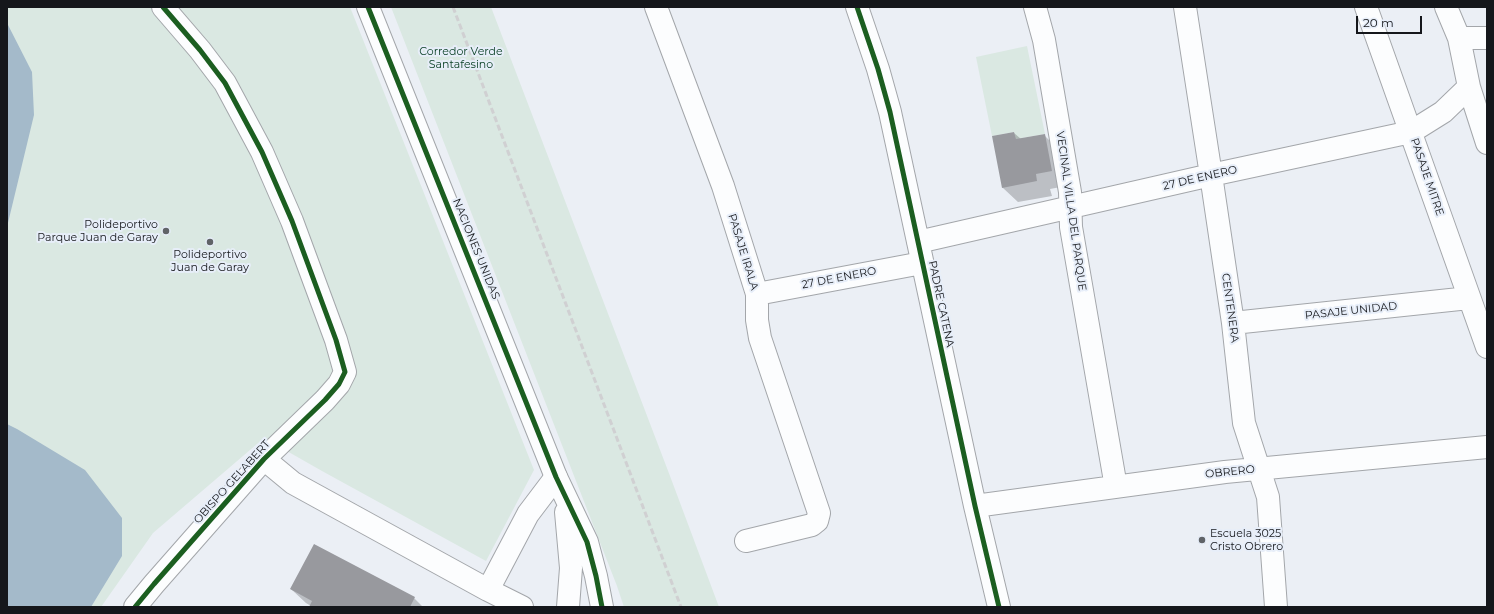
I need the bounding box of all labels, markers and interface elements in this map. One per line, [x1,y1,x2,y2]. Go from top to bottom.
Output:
scale bar [1358,8,1424,34]
text: 20 m [1363,15,1394,30]
park label: Corredor Verde Santafesino [419,45,503,71]
street label: VECINAL VILLA DEL PARQUE [1053,130,1089,292]
street label: PASAJE MITRE [1408,136,1446,218]
street label: 27 DE ENERO [1162,163,1238,193]
street label: NACIONES UNIDAS [450,197,502,301]
street label: PASAJE IRALA [725,212,761,292]
place label: Polideportivo Parque Juan de Garay [37,218,158,244]
marker: Polideportivo Parque Juan de Garay [161,226,171,236]
marker: Polideportivo Juan de Garay [205,237,215,247]
place label: Polideportivo Juan de Garay [171,248,249,274]
street label: PADRE CATENA [925,260,957,348]
street label: 27 DE ENERO [801,264,877,292]
street label: CENTENERA [1219,272,1241,344]
street label: PASAJE UNIDAD [1304,300,1398,322]
street label: OBISPO GELABERT [191,438,273,526]
street label: OBRERO [1204,463,1256,481]
place label: Escuela 3025 Cristo Obrero [1210,527,1283,553]
marker: Escuela 3025 Cristo Obrero [1197,535,1207,545]

